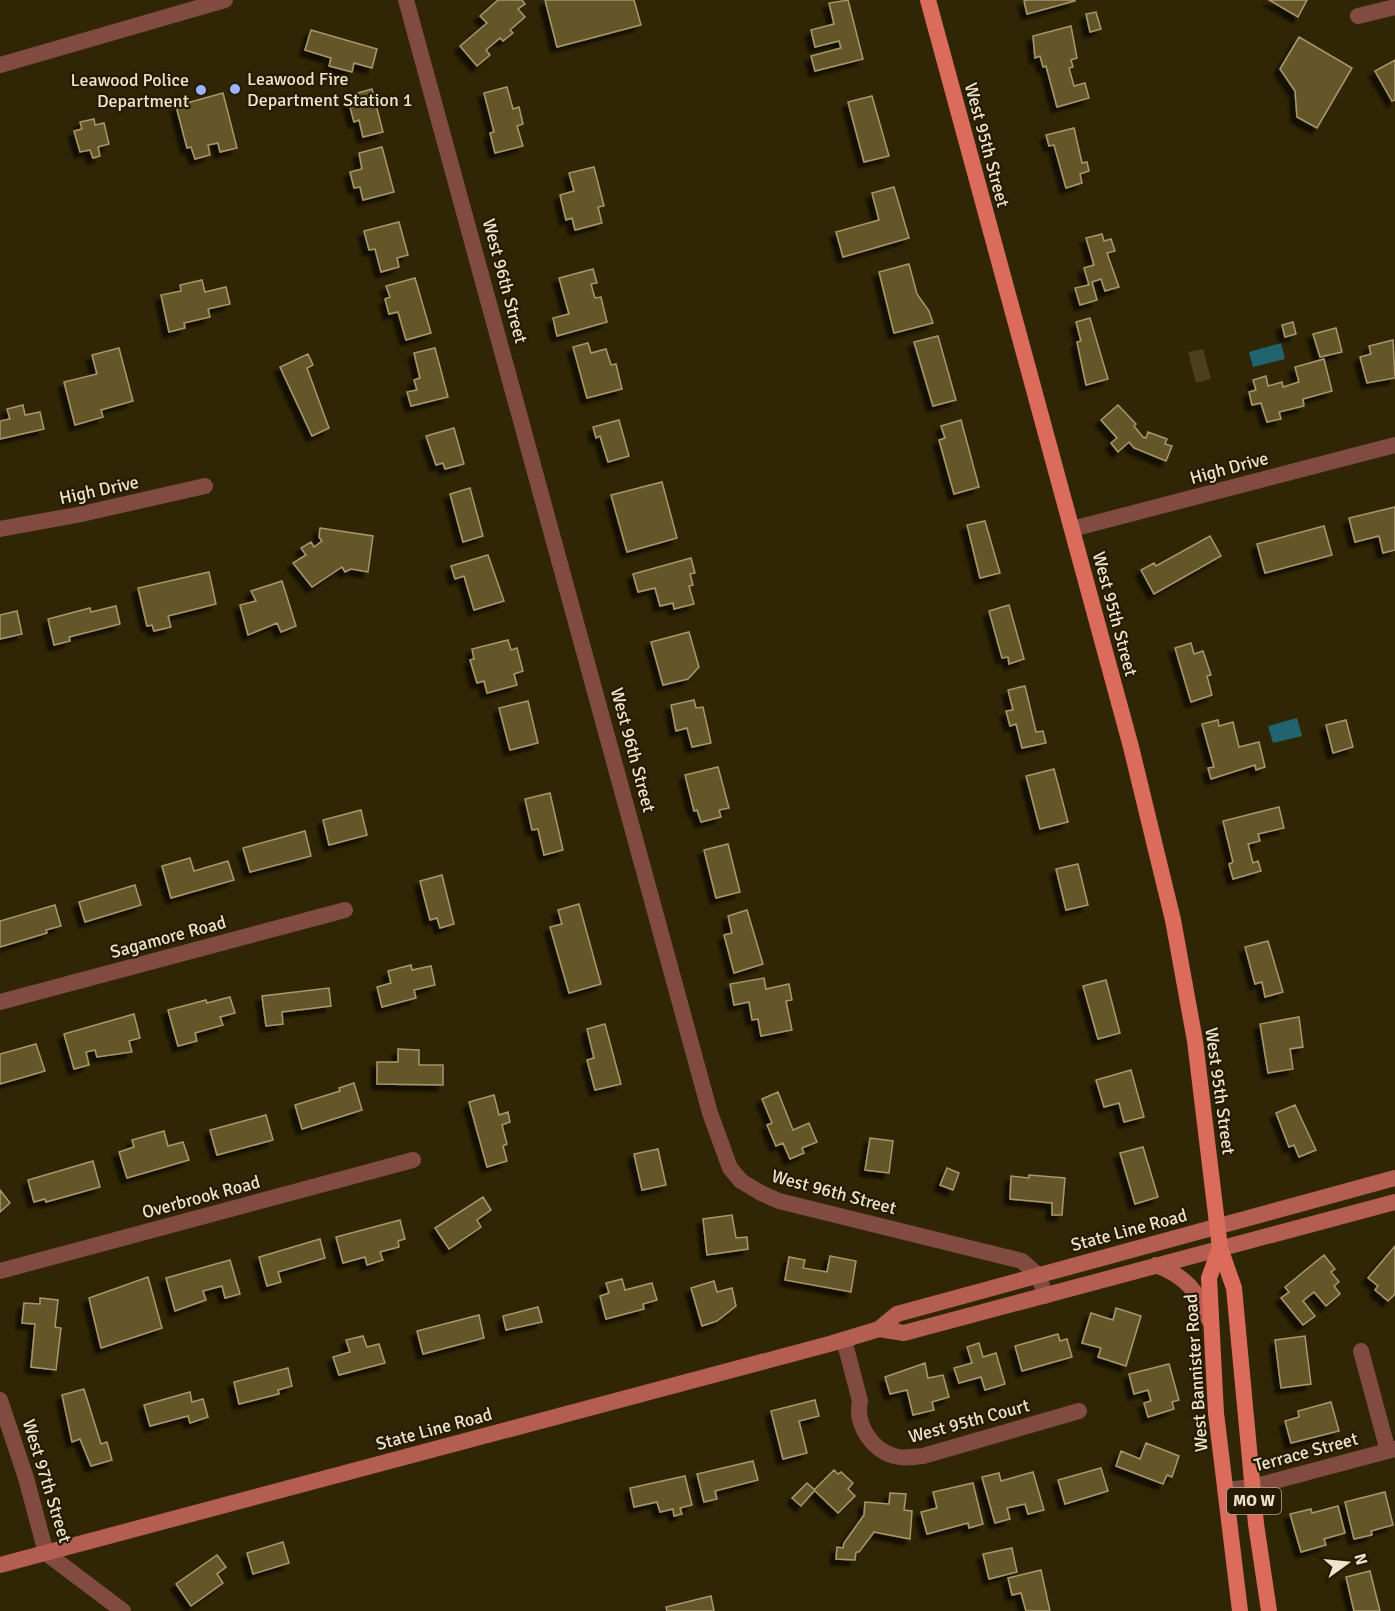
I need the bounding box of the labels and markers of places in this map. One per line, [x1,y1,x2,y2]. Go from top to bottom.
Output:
place label: Leawood Fire Department Station 1 [247,68,412,111]
place label: Leawood Police Department [71,69,189,112]
marker: Leawood Fire Department Station 1 [228,82,242,96]
marker: Leawood Police Department [194,83,208,97]

